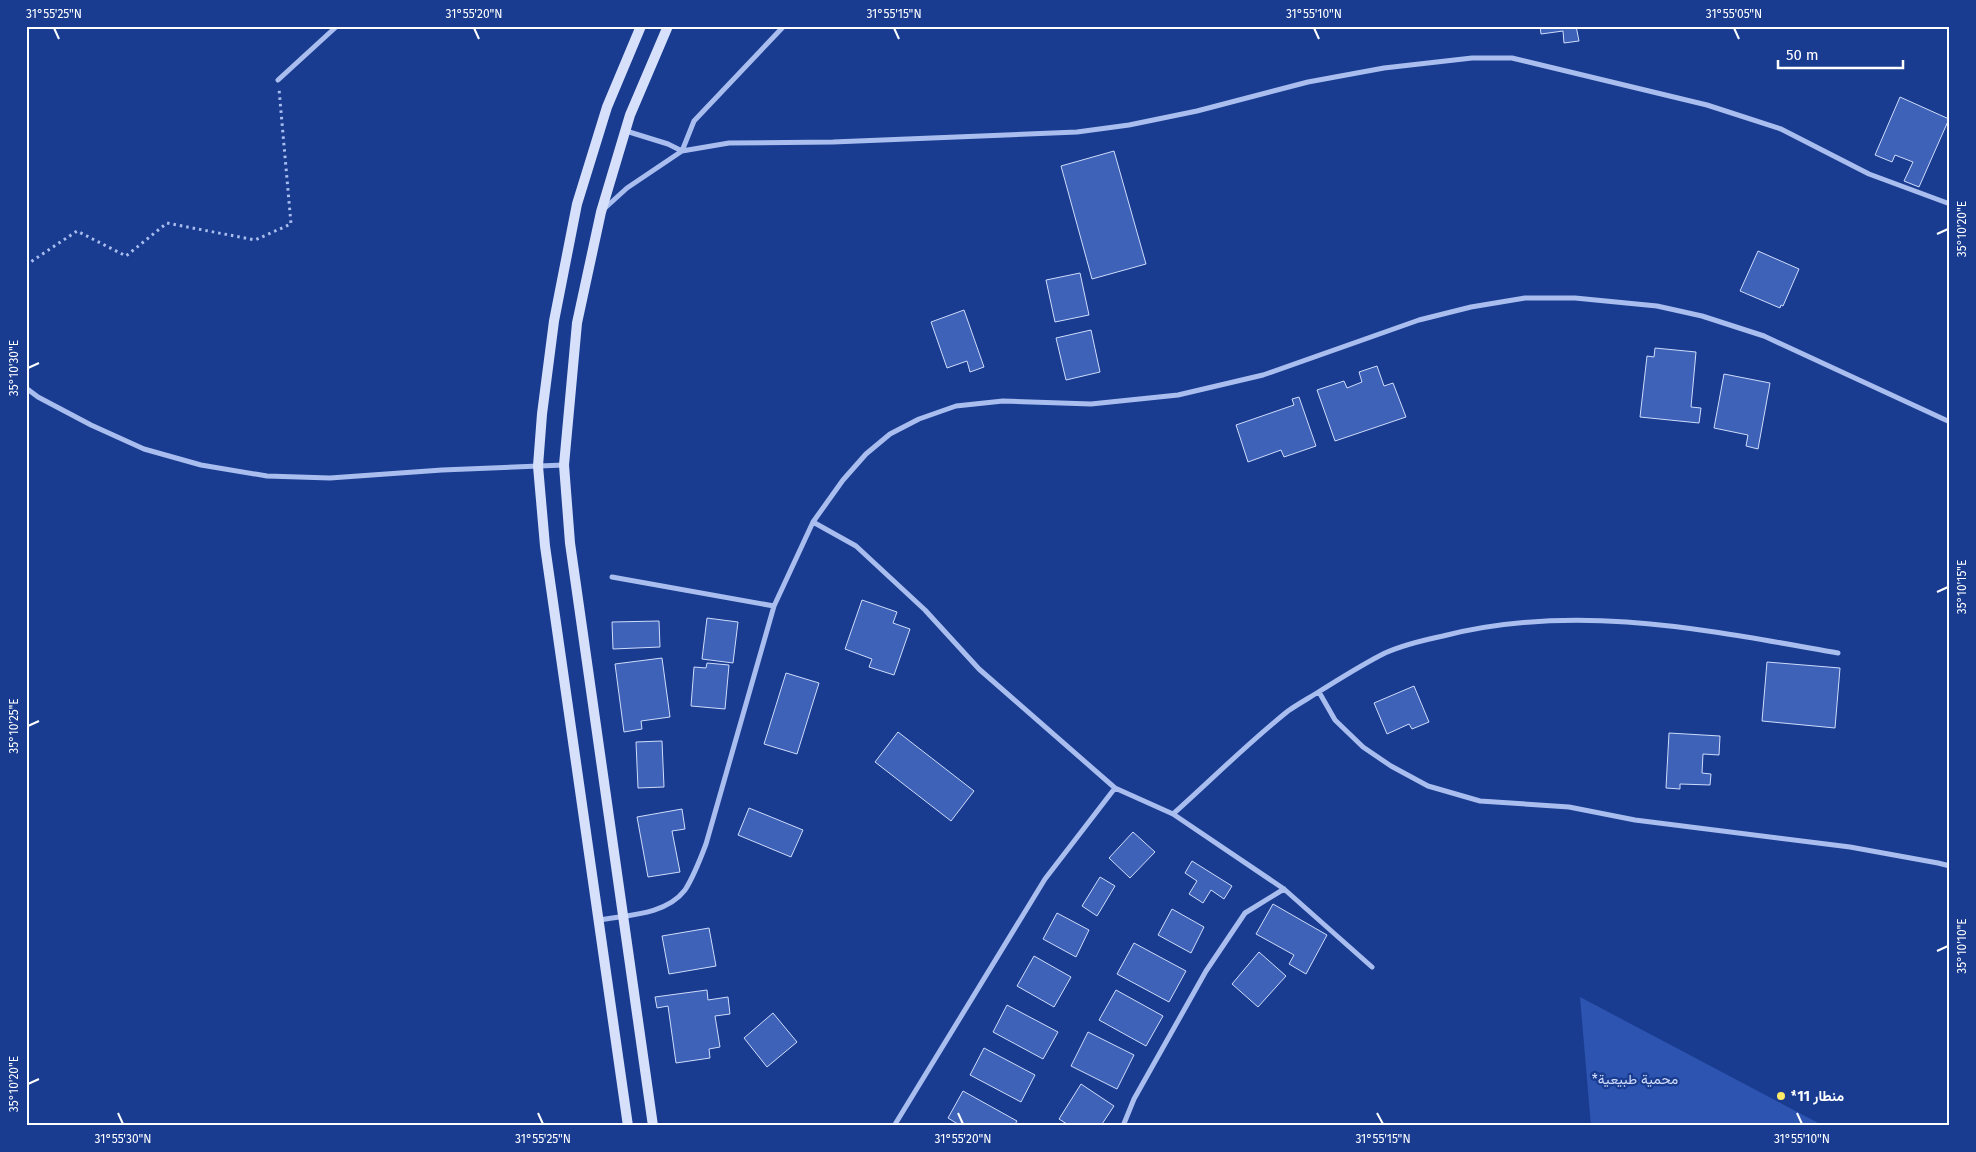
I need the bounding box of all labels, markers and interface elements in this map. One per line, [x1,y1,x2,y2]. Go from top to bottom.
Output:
text: 31°55'25"N [26,7,82,21]
text: 31°55'20"N [446,7,502,21]
text: 31°55'15"N [866,7,922,21]
text: 31°55'10"N [1286,7,1342,21]
text: 31°55'05"N [1706,7,1762,21]
scale bar [1778,38,1904,70]
text: 50 m [1786,46,1819,64]
text: 35°10'20"E [1955,201,1969,257]
text: 35°10'30"E [7,340,21,396]
text: 35°10'15"E [1955,560,1969,614]
text: 35°10'25"E [7,698,21,754]
text: 35°10'10"E [1955,918,1969,974]
text: 35°10'20"E [7,1056,21,1112]
park label: *محمية طبيعية [1592,1071,1678,1088]
place label: *منطار 11 [1791,1088,1844,1105]
marker: *منطار 11 [1775,1090,1787,1102]
text: 31°55'30"N [95,1132,151,1146]
text: 31°55'25"N [515,1132,571,1146]
text: 31°55'20"N [935,1132,991,1146]
text: 31°55'15"N [1355,1132,1411,1146]
text: 31°55'10"N [1774,1132,1830,1146]

